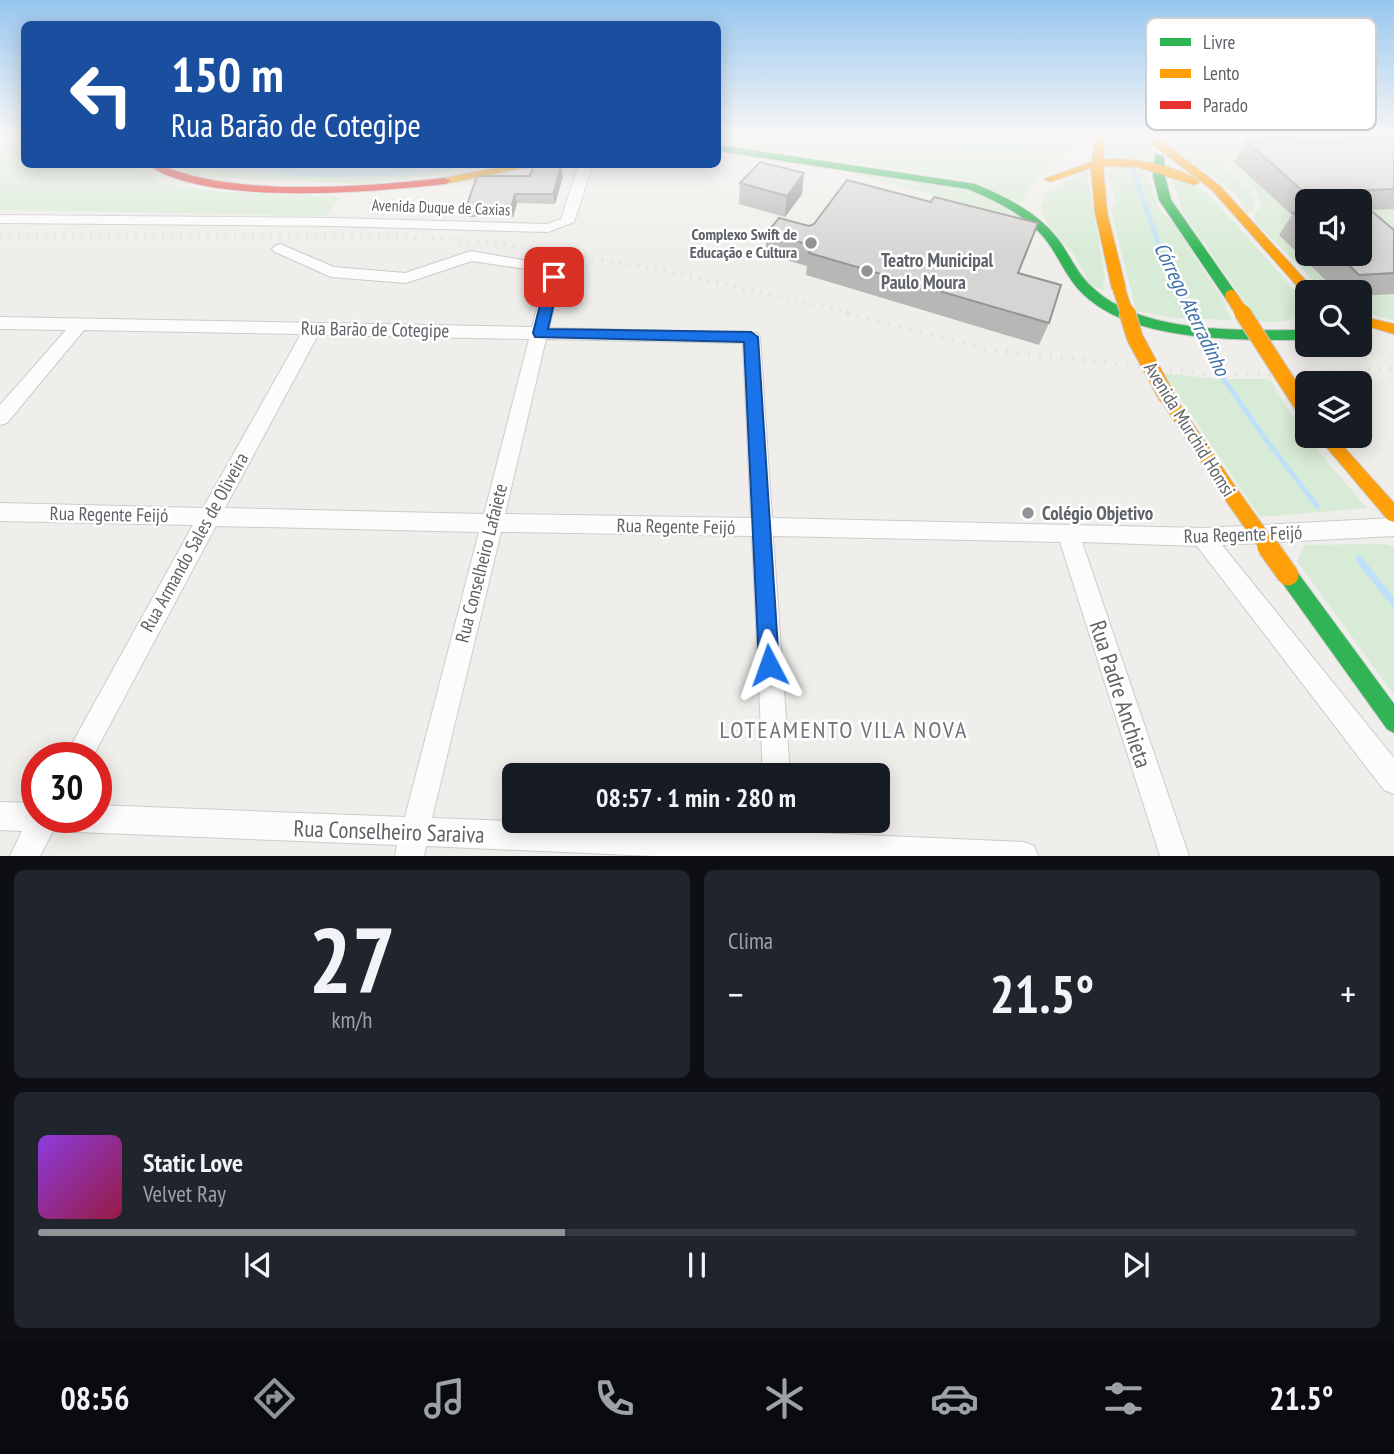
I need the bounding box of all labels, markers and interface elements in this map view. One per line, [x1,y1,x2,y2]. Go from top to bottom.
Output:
legend [1146,18,1376,130]
text: Livre [1203,30,1236,54]
text: 150 m [171,42,284,106]
icon: left [56,49,147,140]
text: Lento [1203,61,1240,85]
text: Parado [1203,93,1248,117]
text: Rua Barão de Cotegipe [171,104,421,146]
map controls [1295,189,1372,448]
button: sound [1295,189,1372,266]
street label: Avenida Duque de Caxias [371,195,511,219]
place label: Complexo Swift de Educação e Cultura [690,224,797,262]
marker: Complexo Swift de Educação e Cultura [803,235,819,251]
water label: Córrego Aterradinho [1148,238,1237,382]
pin [524,247,584,307]
place label: Teatro Municipal Paulo Moura [881,248,994,294]
icon: arrive [535,258,573,296]
marker: Teatro Municipal Paulo Moura [859,263,875,279]
button: search [1295,280,1372,357]
street label: Rua Barão de Cotegipe [301,316,449,342]
street label: Avenida Murchid Homsi [1139,357,1241,501]
button: layers [1295,371,1372,448]
street label: Rua Armando Sales de Oliveira [135,448,253,636]
street label: Rua Conselheiro Lafaiete [450,481,512,645]
street label: Rua Regente Feijó [50,501,168,527]
place label: Colégio Objetivo [1042,501,1153,525]
marker: Colégio Objetivo [1020,505,1036,521]
street label: Rua Regente Feijó [617,513,735,539]
street label: Rua Regente Feijó [1183,520,1303,548]
street label: Rua Padre Anchieta [1084,617,1158,771]
position arrow [732,628,806,702]
district label: LOTEAMENTO VILA NOVA [720,714,968,745]
speed limit sign: 30 [21,742,112,833]
text: 08:57 · 1 min · 280 m [596,781,796,814]
street label: Rua Conselheiro Saraiva [293,813,485,849]
text: 27 [309,900,396,1018]
text: Clima [728,926,773,955]
text: 21.5° [990,960,1094,1027]
text: − [728,969,744,1018]
text: + [1340,969,1356,1018]
text: km/h [332,1005,372,1034]
text: Static Love [143,1146,243,1179]
text: Velvet Ray [143,1179,226,1208]
icon: previous [239,1246,277,1284]
icon: pause [678,1246,716,1284]
icon: next [1117,1246,1155,1284]
icon: directions [250,1374,299,1423]
icon: music [420,1374,469,1423]
icon: phone [590,1374,639,1423]
icon: climate [760,1374,809,1423]
icon: car [930,1374,979,1423]
icon: filters [1099,1374,1148,1423]
text: 08:56 [60,1377,130,1419]
text: 21.5° [1269,1377,1334,1419]

